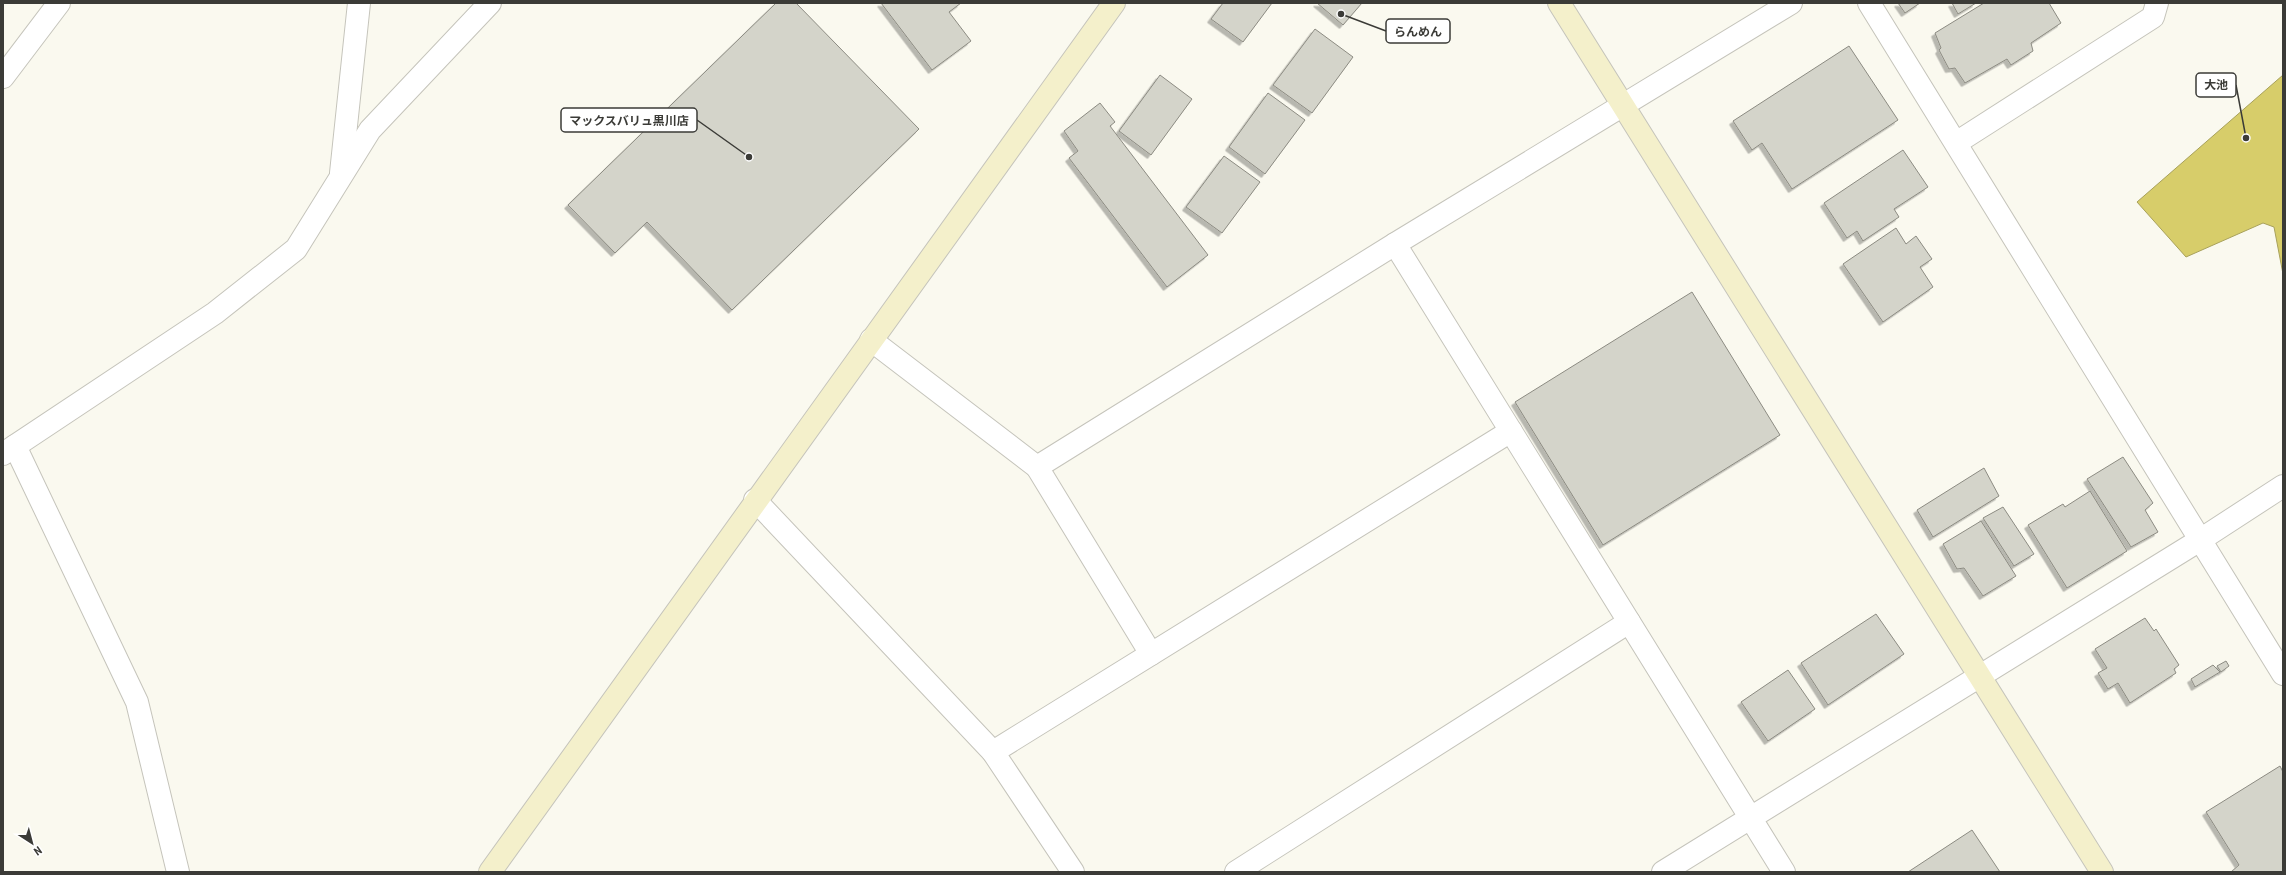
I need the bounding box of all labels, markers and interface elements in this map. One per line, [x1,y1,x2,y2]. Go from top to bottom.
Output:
callout: らんめん [1386,19,1450,43]
text: らんめん [1394,25,1442,39]
callout: 大池 [2196,73,2236,97]
text: 大池 [2204,78,2228,92]
callout: マックスバリュ黒川店 [561,108,697,132]
text: マックスバリュ黒川店 [569,114,689,128]
north arrow [12,823,52,863]
text: N [31,843,44,858]

